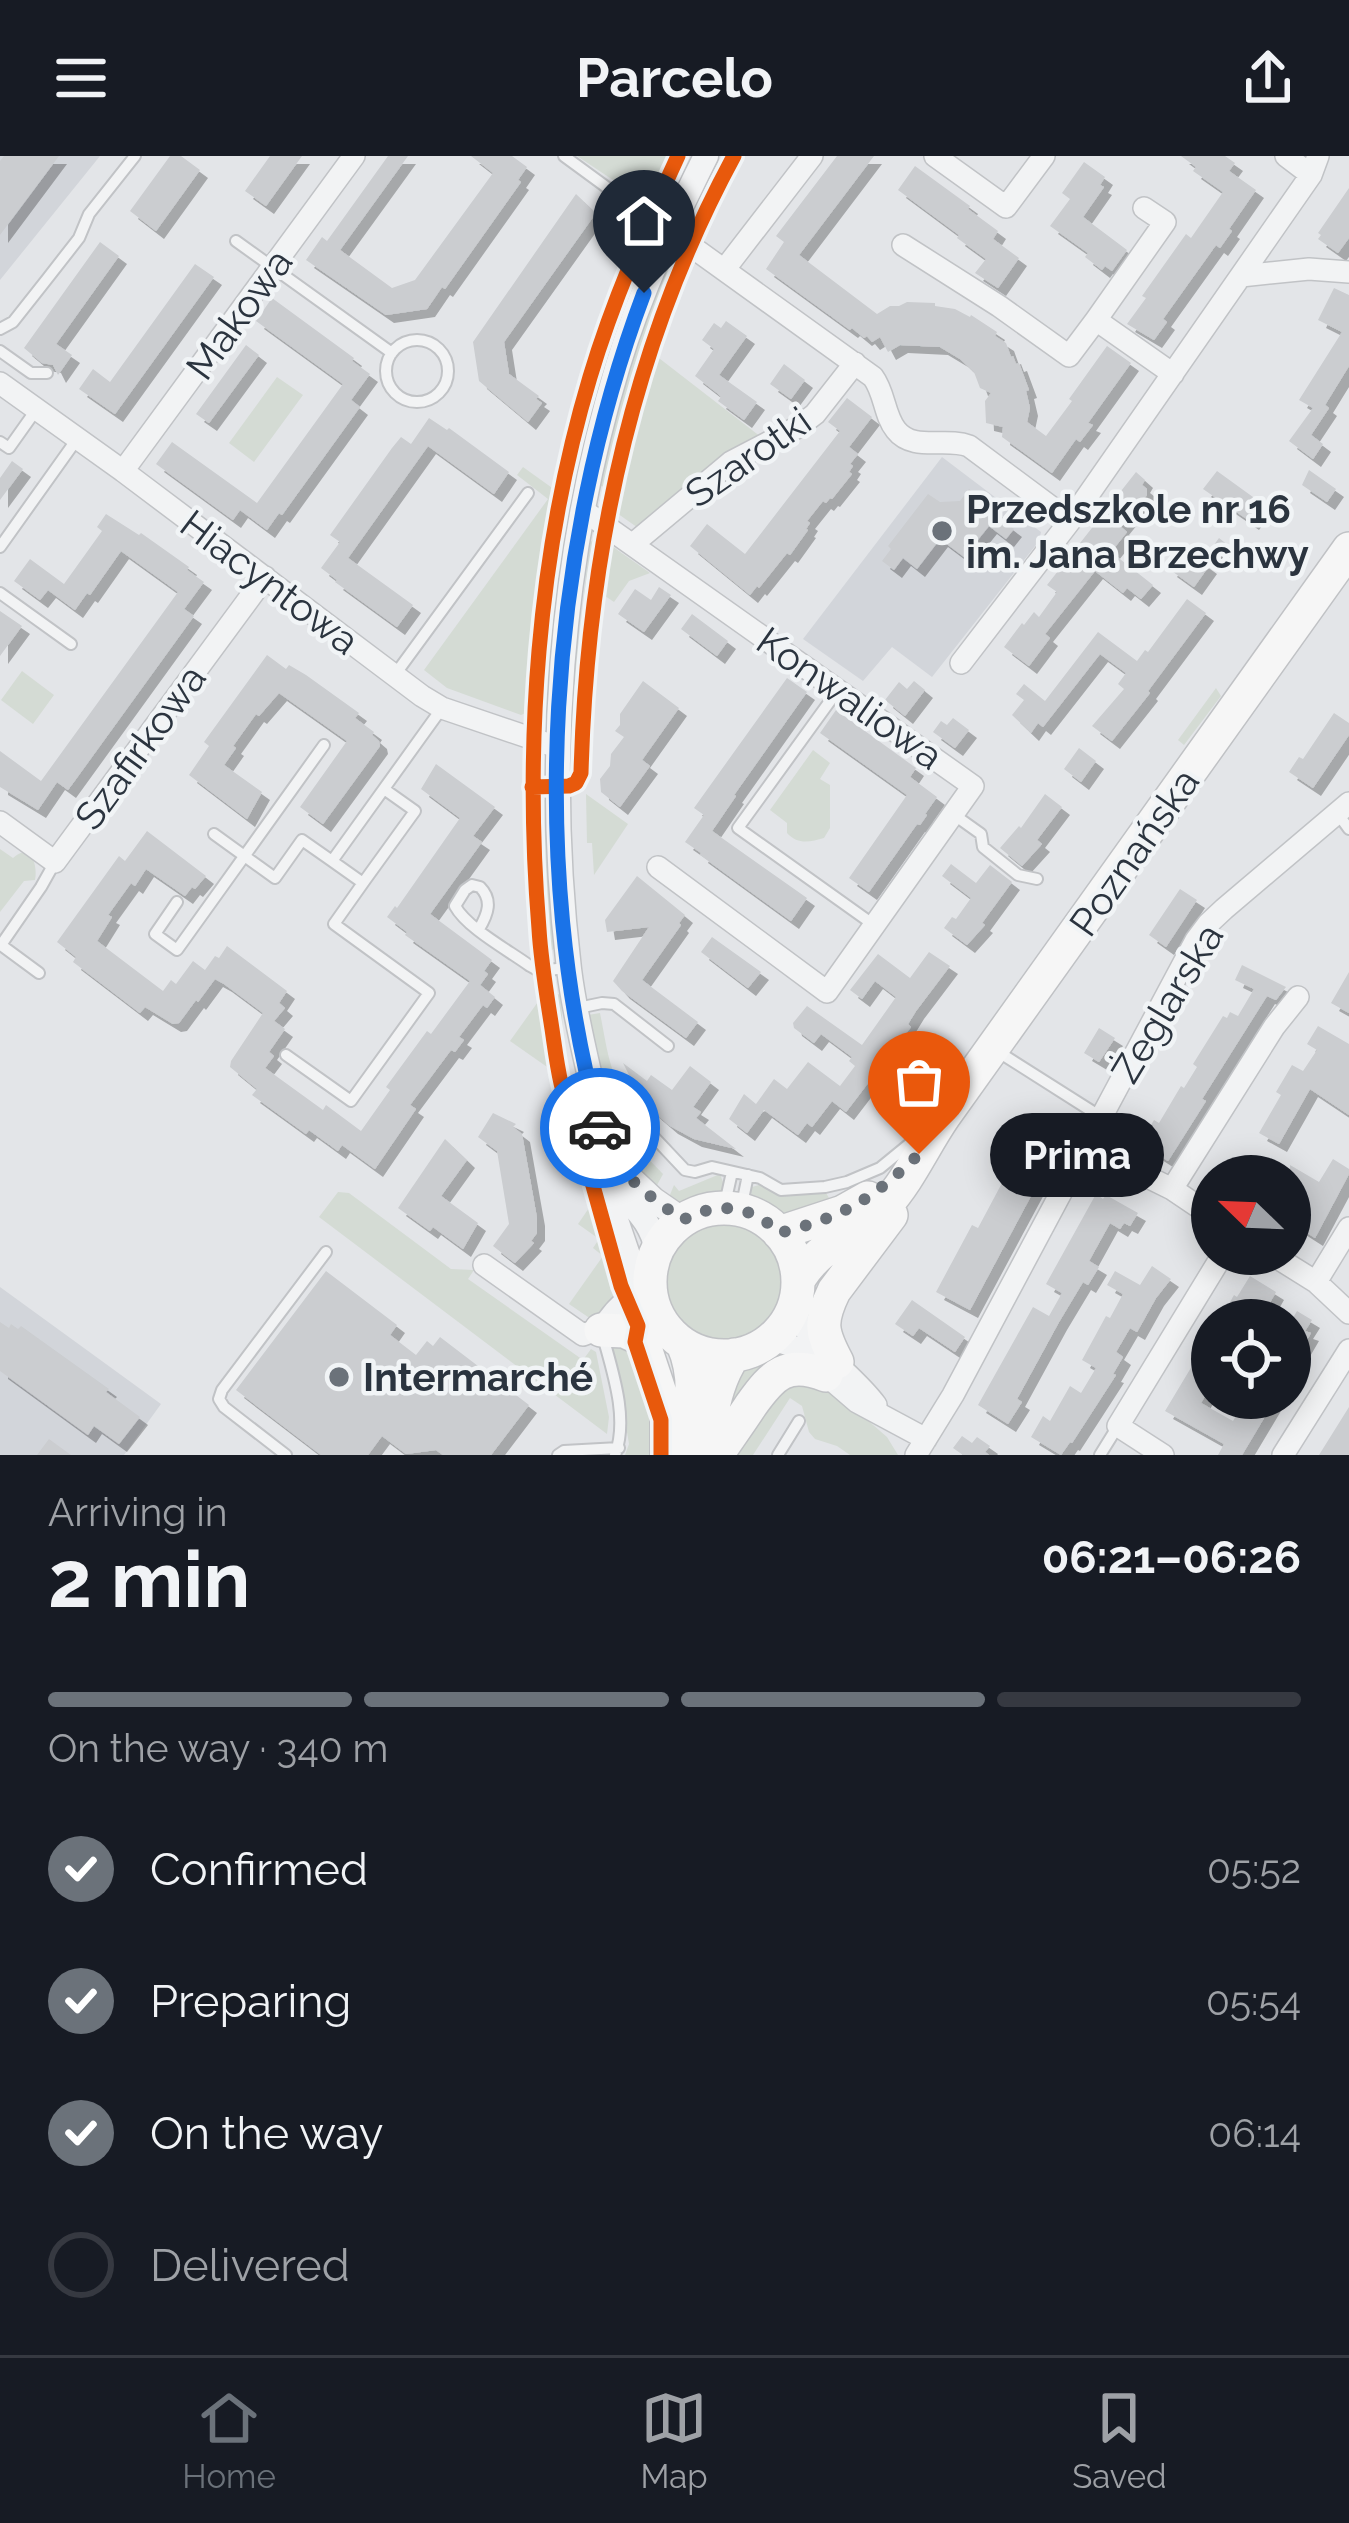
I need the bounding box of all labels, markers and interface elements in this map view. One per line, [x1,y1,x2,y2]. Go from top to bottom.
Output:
icon: menu [48,45,114,111]
icon: share [1235,45,1301,111]
text: Parcelo [576,46,773,110]
pin [593,170,695,293]
icon: home [611,188,677,254]
street label: Makowa [176,240,302,388]
street label: Szarotki [677,397,819,517]
place label: Przedszkole nr 16 im. Jana Brzechwy [966,486,1309,577]
street label: Hiacyntowa [172,500,368,664]
marker: Przedszkole nr 16 im. Jana Brzechwy [929,518,955,544]
street label: Konwaliowa [748,617,952,779]
street label: Szafirkowa [65,656,215,838]
street label: Poznańska [1060,760,1208,944]
street label: Żeglarska [1102,915,1232,1091]
pin [868,1031,970,1154]
icon: bag [886,1049,952,1115]
courier [540,1068,660,1188]
icon: car [567,1095,633,1161]
callout: Prima [991,1112,1165,1196]
text: Prima [1023,1132,1131,1178]
north arrow [1191,1155,1311,1275]
map controls [1191,1155,1311,1419]
button: locate [1191,1299,1311,1419]
place label: Intermarché [363,1354,593,1400]
marker: Intermarché [326,1364,352,1390]
text: Arriving in [48,1489,228,1535]
text: 06:21–06:26 [1042,1531,1301,1584]
text: 2 min [48,1534,250,1625]
text: On the way · 340 m [48,1725,388,1771]
icon: check [48,1836,114,1902]
text: Confirmed [150,1843,368,1896]
text: 05:52 [1207,1846,1301,1892]
icon: check [48,1968,114,2034]
text: Preparing [150,1975,351,2028]
text: 05:54 [1206,1978,1301,2024]
icon: check [48,2100,114,2166]
text: On the way [150,2107,384,2160]
text: 06:14 [1208,2110,1301,2156]
text: Delivered [150,2239,350,2292]
tab: Home [182,2385,276,2496]
tab: Map [640,2385,708,2496]
tab: Saved [1072,2385,1167,2496]

